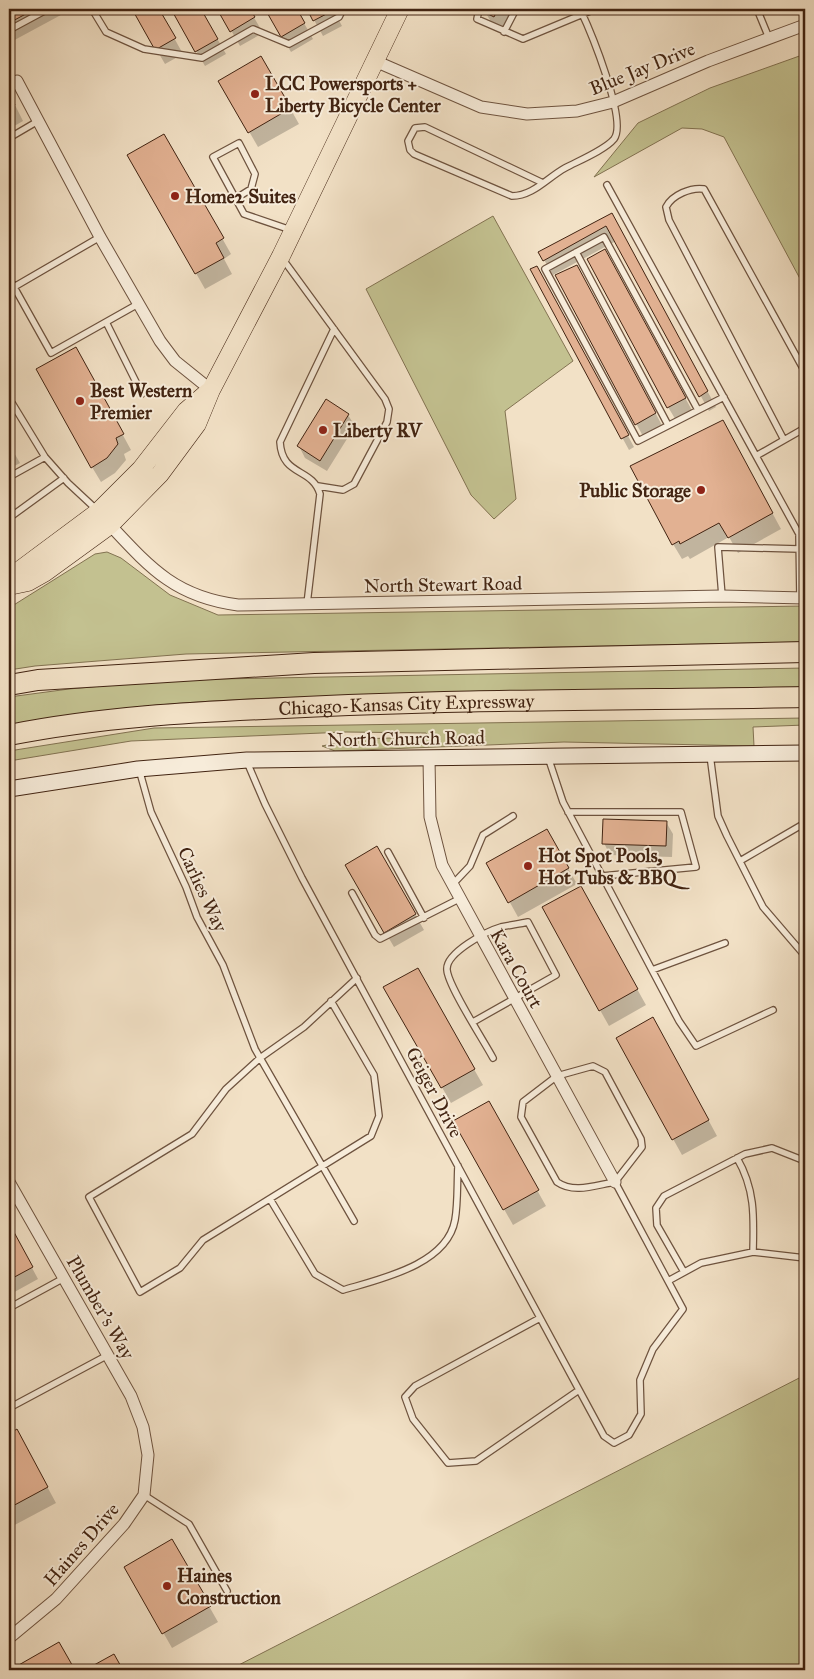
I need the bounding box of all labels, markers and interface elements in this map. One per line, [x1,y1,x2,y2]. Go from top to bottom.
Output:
street label: Blue Jay Drive [586,37,699,101]
place label: LCC Powersports + Liberty Bicycle Center [265,72,441,118]
marker: LCC Powersports + Liberty Bicycle Center [249,88,261,100]
place label: Home2 Suites [185,185,296,208]
marker: Home2 Suites [169,190,181,202]
place label: Best Western Premier [90,379,193,424]
marker: Best Western Premier [74,395,86,407]
place label: Liberty RV [333,419,423,443]
marker: Liberty RV [317,424,329,436]
place label: Public Storage [579,479,691,503]
marker: Public Storage [695,484,707,496]
street label: North Stewart Road [364,572,523,597]
street label: Chicago-Kansas City Expressway [278,689,536,720]
street label: North Church Road [327,726,485,751]
street label: Carlies Way [173,843,233,936]
place label: Hot Spot Pools, Hot Tubs & BBQ [538,844,690,890]
marker: Hot Spot Pools, Hot Tubs & BBQ [522,860,534,872]
street label: Kara Court [485,924,548,1012]
street label: Geiger Drive [400,1043,468,1142]
street label: Plumber's Way [62,1251,140,1364]
street label: Haines Drive [39,1498,124,1591]
place label: Haines Construction [177,1564,282,1609]
marker: Haines Construction [161,1580,173,1592]

